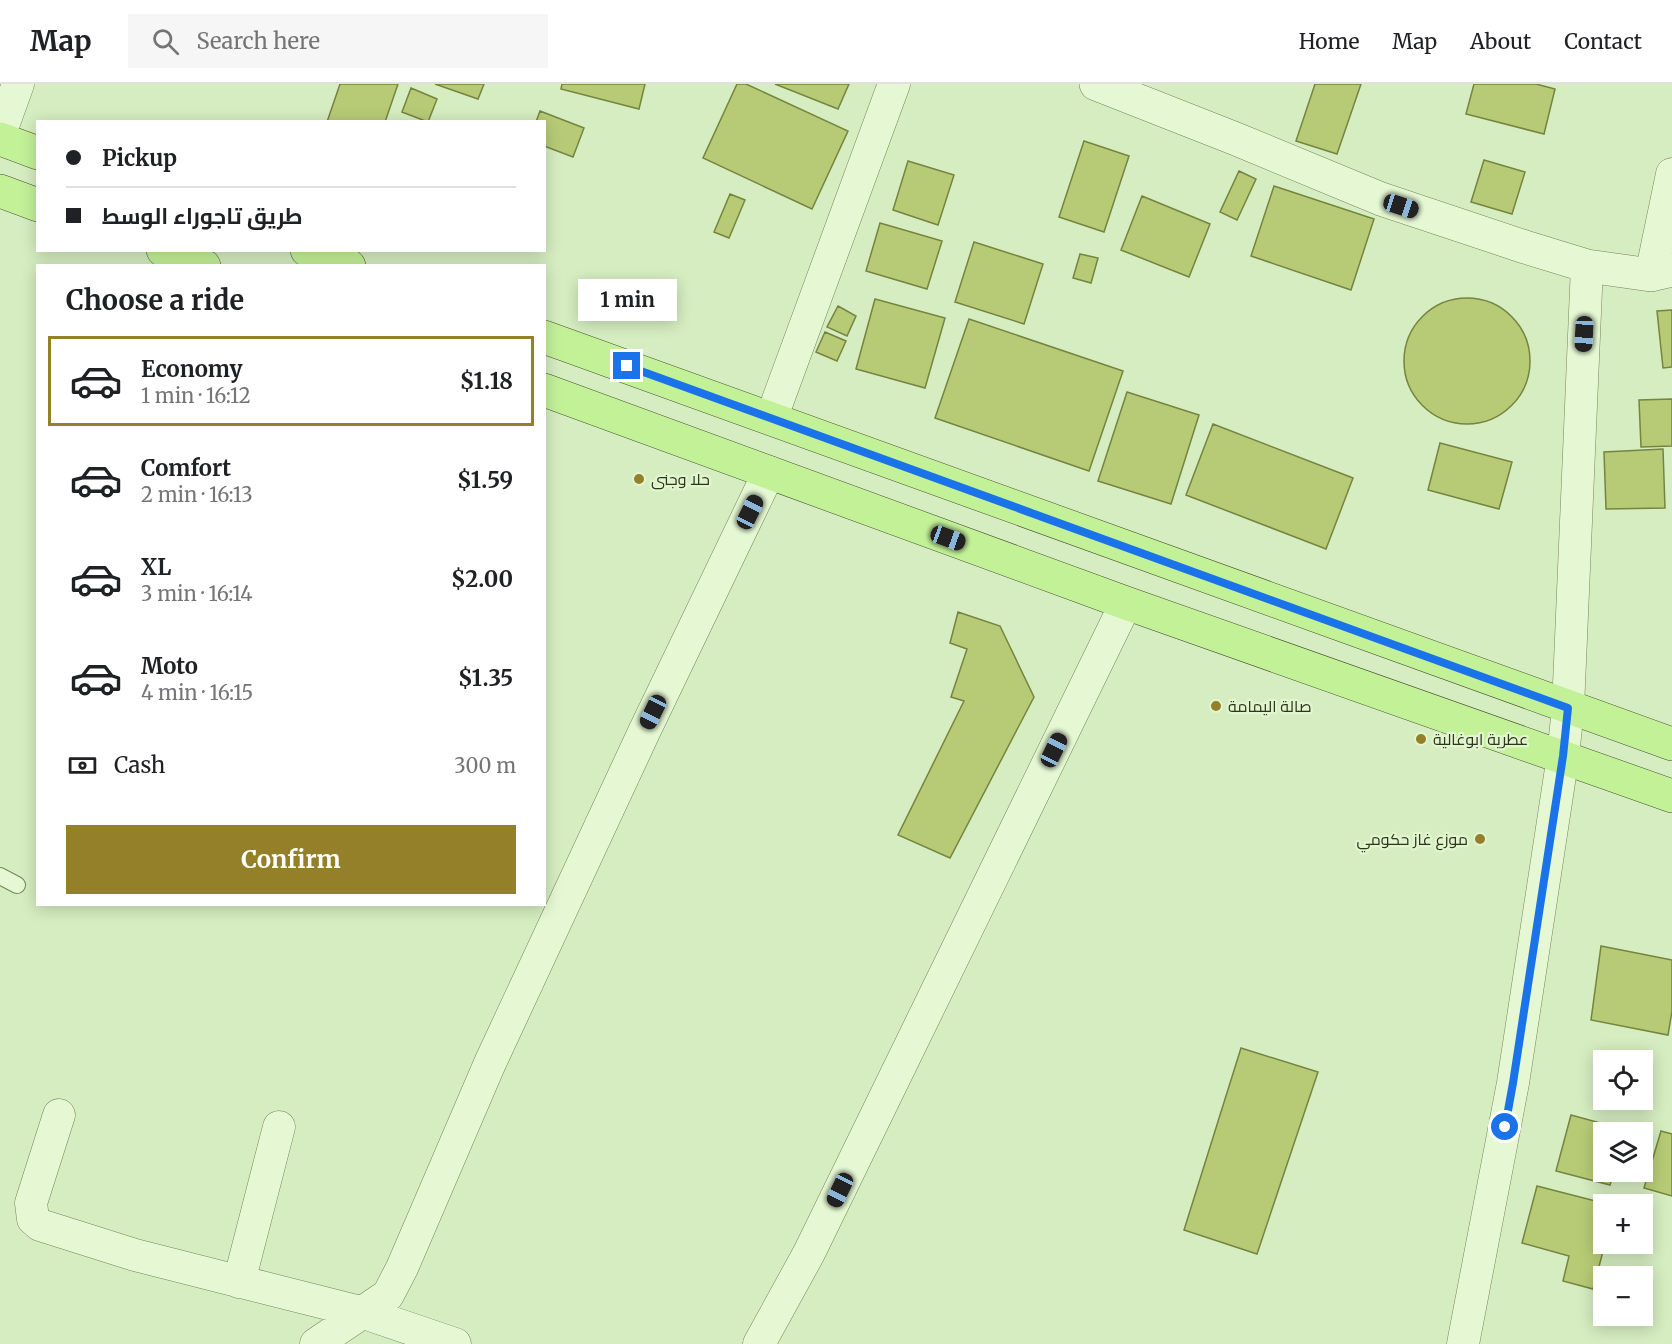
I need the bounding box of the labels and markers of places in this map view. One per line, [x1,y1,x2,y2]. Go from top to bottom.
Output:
place label: حلا وجنى [651,469,710,490]
marker: حلا وجنى [632,472,646,486]
place label: صالة اليمامة [1228,696,1312,716]
marker: صالة اليمامة [1209,699,1223,713]
place label: عطرية ابوغالية [1433,729,1528,749]
marker: عطرية ابوغالية [1414,732,1428,746]
place label: موزع غاز حكومي [1356,829,1468,853]
marker: موزع غاز حكومي [1473,832,1487,846]

